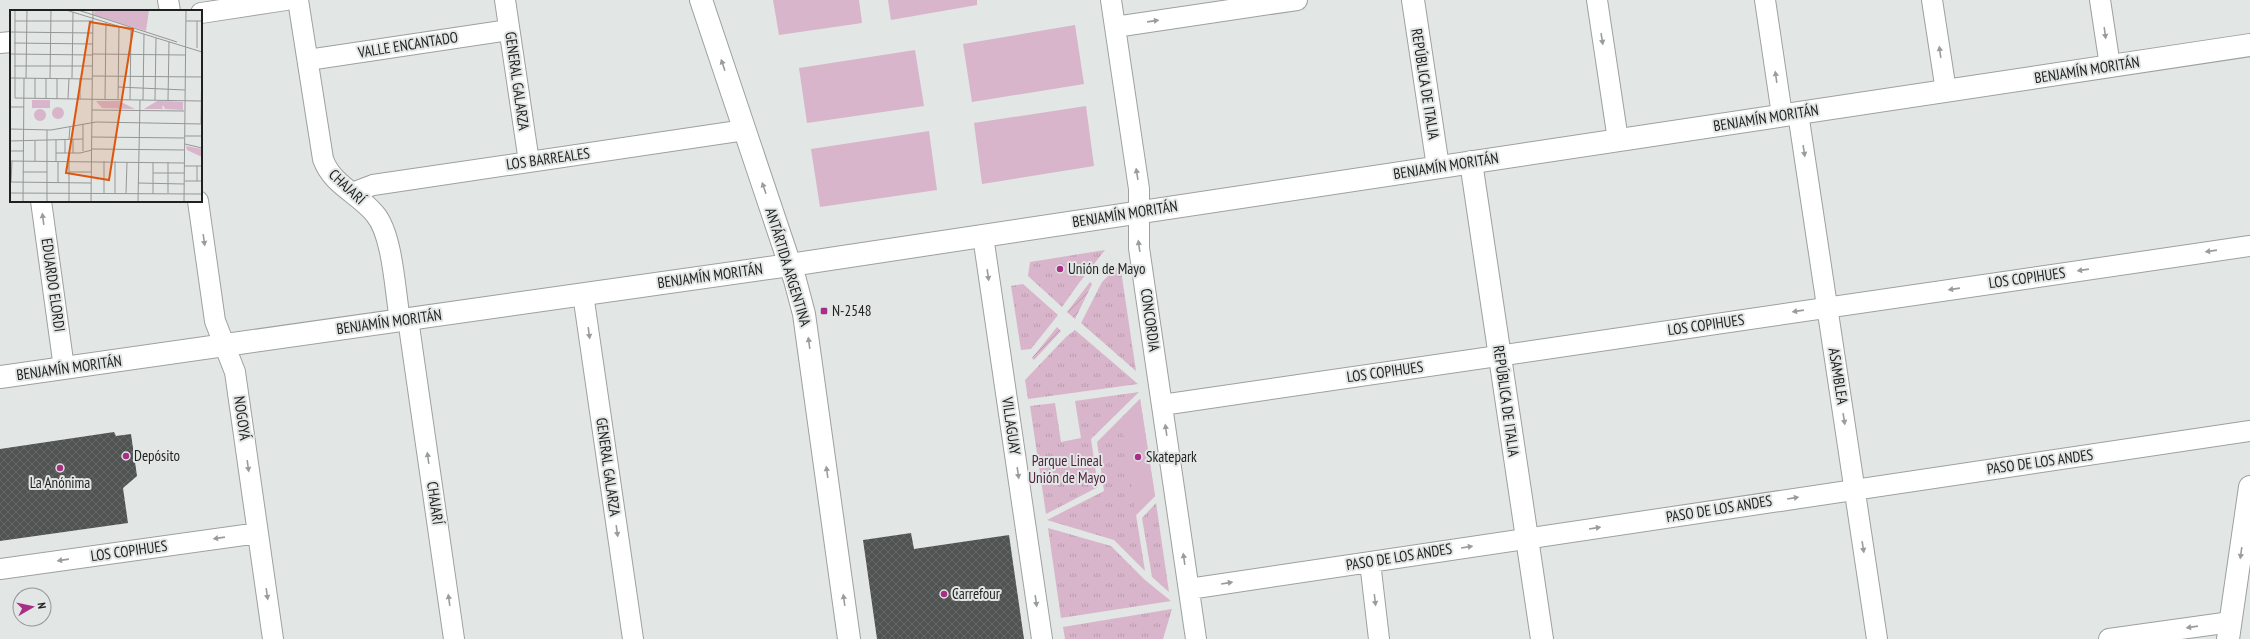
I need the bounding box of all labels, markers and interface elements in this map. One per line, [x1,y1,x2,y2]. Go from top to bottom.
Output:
inset map [10,10,202,202]
one-way arrow [1147,18,1159,24]
street label: VALLE ENCANTADO [356,27,459,62]
street label: REPÚBLICA DE ITALIA [1407,27,1444,142]
one-way arrow [2102,27,2108,39]
street label: GENERAL GALARZA [501,30,534,132]
one-way arrow [1599,32,1605,45]
one-way arrow [1937,46,1943,58]
street label: BENJAMÍN MORITÁN [2033,52,2141,87]
one-way arrow [720,59,726,71]
one-way arrow [1773,71,1779,83]
street label: BENJAMÍN MORITÁN [1712,100,1820,135]
street label: LOS BARREALES [505,143,591,174]
one-way arrow [1801,145,1807,158]
street label: BENJAMÍN MORITÁN [1392,148,1500,183]
street label: CHAJARÍ [325,165,370,209]
one-way arrow [1134,168,1140,180]
one-way arrow [761,182,767,194]
street label: BENJAMÍN MORITÁN [1071,196,1179,231]
street label: ANTÁRTIDA ARGENTINA [761,205,816,329]
one-way arrow [40,213,47,225]
one-way arrow [201,234,207,246]
street label: EDUARDO ELORDI [38,237,69,333]
one-way arrow [1136,240,1142,252]
one-way arrow [2205,248,2217,254]
street label: BENJAMÍN MORITÁN [656,259,764,292]
place label: Unión de Mayo [1068,259,1145,278]
street label: LOS COPIHUES [1988,263,2066,292]
marker: Unión de Mayo [1055,264,1065,274]
one-way arrow [2077,267,2089,273]
one-way arrow [985,269,991,281]
one-way arrow [1948,286,1960,292]
street label: CONCORDIA [1137,287,1164,353]
place label: N-2548 [832,301,871,320]
street label: BENJAMÍN MORITÁN [335,305,443,338]
marker: N-2548 [819,306,829,316]
one-way arrow [1792,308,1804,314]
street label: LOS COPIHUES [1667,310,1745,339]
one-way arrow [586,327,592,339]
one-way arrow [806,337,812,349]
street label: REPÚBLICA DE ITALIA [1489,344,1524,459]
street label: ASAMBLEA [1825,346,1852,406]
street label: BENJAMÍN MORITÁN [15,351,123,384]
street label: LOS COPIHUES [1346,357,1424,386]
street label: NOGOYÁ [230,395,255,442]
street label: VILLAGUAY [998,395,1025,456]
one-way arrow [1841,412,1847,425]
street label: GENERAL GALARZA [592,416,625,518]
one-way arrow [1163,424,1169,436]
street label: PASO DE LOS ANDES [1986,445,2094,478]
place label: Depósito [134,446,180,465]
place label: Skatepark [1146,447,1197,466]
marker: Depósito [121,451,131,461]
park label: Parque Lineal Unión de Mayo [1028,451,1106,487]
one-way arrow [425,452,431,464]
marker: Skatepark [1133,452,1143,462]
one-way arrow [245,459,251,472]
marker: La Anónima [55,463,65,473]
one-way arrow [824,465,830,478]
one-way arrow [1015,466,1021,479]
place label: La Anónima [30,473,90,492]
street label: CHAJARÍ [423,480,448,526]
street label: PASO DE LOS ANDES [1665,491,1773,526]
one-way arrow [1787,495,1799,501]
one-way arrow [614,525,620,537]
one-way arrow [1589,525,1601,531]
one-way arrow [213,535,225,541]
street label: LOS COPIHUES [90,536,168,565]
street label: PASO DE LOS ANDES [1345,539,1453,574]
one-way arrow [1860,541,1866,553]
one-way arrow [1461,544,1473,550]
one-way arrow [2238,547,2244,559]
one-way arrow [1181,553,1187,565]
one-way arrow [57,557,69,563]
one-way arrow [1221,580,1234,586]
place label: Carrefour [952,584,1001,603]
north arrow [12,587,52,627]
one-way arrow [264,588,270,600]
marker: Carrefour [939,589,949,599]
one-way arrow [446,594,452,606]
one-way arrow [841,594,847,606]
one-way arrow [1371,594,1378,606]
one-way arrow [1033,595,1039,607]
text: N [34,601,49,610]
one-way arrow [2186,624,2198,630]

